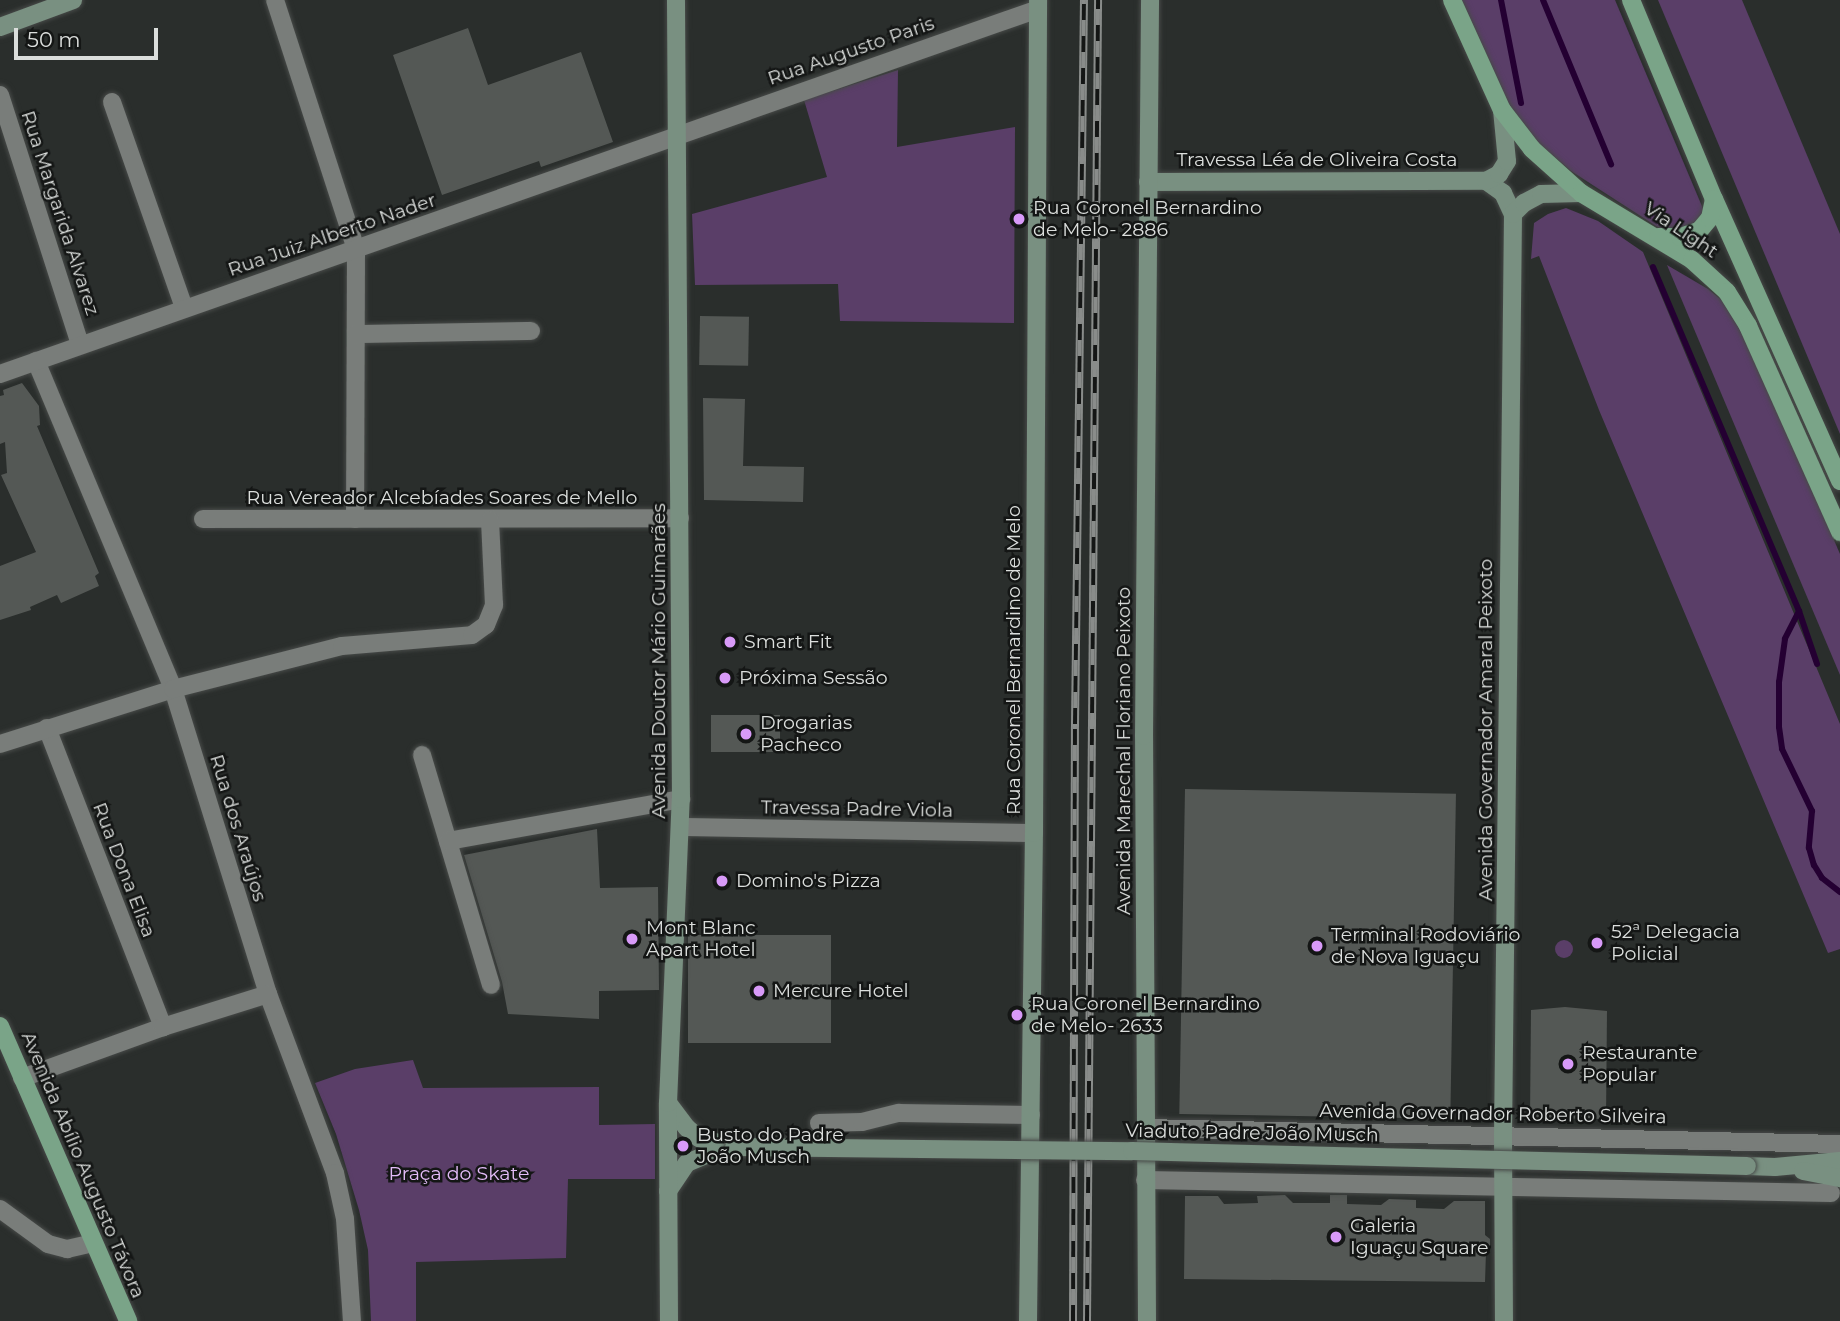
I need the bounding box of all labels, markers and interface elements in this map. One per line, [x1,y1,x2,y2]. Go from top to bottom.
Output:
street label: Rua Augusto Paris [765,12,937,90]
scale bar [18,14,161,58]
text: 50 m [27,27,81,52]
street label: Rua Margarida Alvarez [16,108,104,318]
street label: Travessa Léa de Oliveira Costa [1176,149,1458,171]
street label: Rua Juiz Alberto Nader [225,189,439,281]
place label: Rua Coronel Bernardino de Melo- 2886 [1033,197,1262,241]
street label: Via Light [1640,197,1722,263]
marker: Rua Coronel Bernardino de Melo- 2886 [1011,211,1027,227]
street label: Rua Vereador Alcebíades Soares de Mello [246,487,638,509]
street label: Avenida Doutor Mário Guimarães [648,503,670,819]
street label: Rua Coronel Bernardino de Melo [1003,505,1025,815]
street label: Avenida Governador Amaral Peixoto [1475,559,1497,901]
street label: Avenida Marechal Floriano Peixoto [1113,587,1135,915]
place label: Smart Fit [744,631,832,653]
marker: Smart Fit [722,634,738,650]
place label: Próxima Sessão [739,667,888,689]
marker: Próxima Sessão [717,670,733,686]
place label: Drogarias Pacheco [760,712,852,756]
marker: Drogarias Pacheco [738,726,754,742]
street label: Rua dos Araújos [205,752,271,904]
street label: Travessa Padre Viola [761,796,953,822]
street label: Rua Dona Elisa [88,799,160,941]
place label: Domino's Pizza [736,870,881,892]
marker: Domino's Pizza [714,873,730,889]
place label: Mont Blanc Apart Hotel [646,917,756,961]
place label: 52ª Delegacia Policial [1611,921,1740,965]
place label: Terminal Rodoviário de Nova Iguaçu [1331,924,1520,968]
marker: Mont Blanc Apart Hotel [624,931,640,947]
marker: 52ª Delegacia Policial [1589,935,1605,951]
marker: Terminal Rodoviário de Nova Iguaçu [1309,938,1325,954]
place label: Mercure Hotel [773,980,909,1002]
marker: Mercure Hotel [751,983,767,999]
place label: Rua Coronel Bernardino de Melo- 2633 [1031,993,1260,1037]
marker: Rua Coronel Bernardino de Melo- 2633 [1009,1007,1025,1023]
street label: Avenida Abílio Augusto Távora [16,1028,150,1302]
place label: Restaurante Popular [1582,1042,1698,1086]
marker: Restaurante Popular [1560,1056,1576,1072]
street label: Avenida Governador Roberto Silveira [1319,1100,1667,1128]
street label: Viaduto Padre João Musch [1125,1119,1379,1147]
place label: Busto do Padre João Musch [697,1124,844,1168]
marker: Busto do Padre João Musch [675,1138,691,1154]
park label: Praça do Skate [389,1163,529,1185]
place label: Galeria Iguaçu Square [1350,1215,1489,1259]
marker: Galeria Iguaçu Square [1328,1229,1344,1245]

